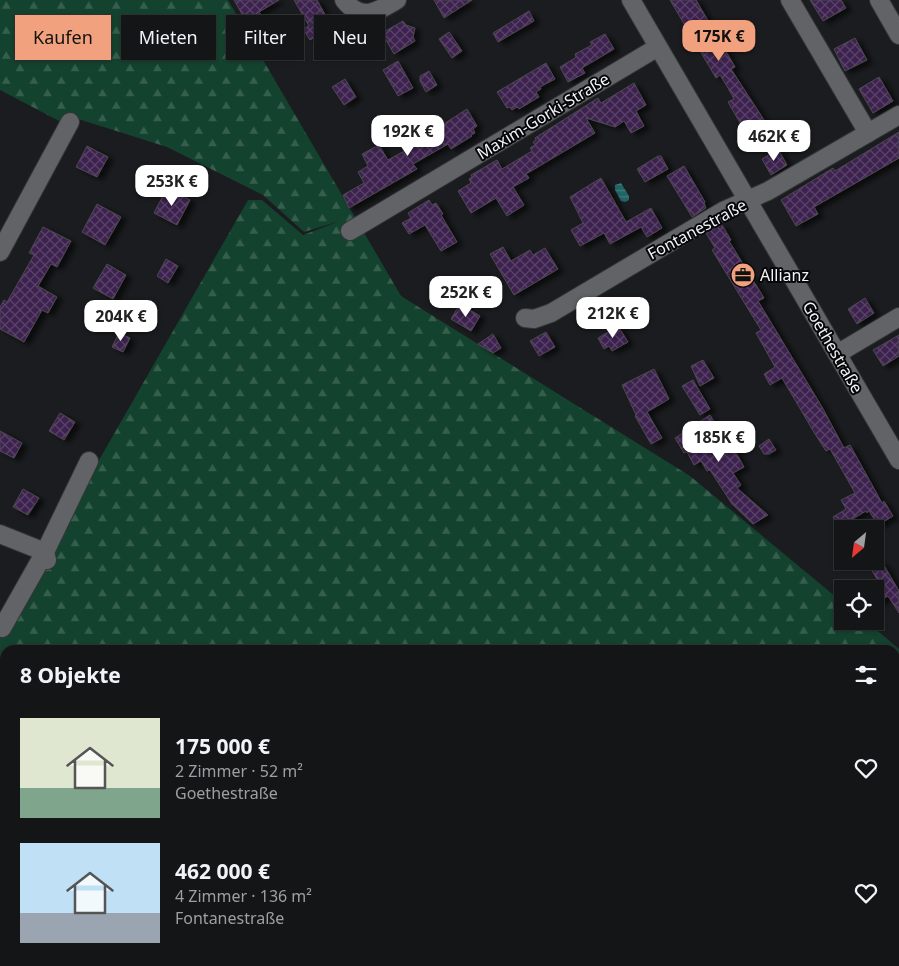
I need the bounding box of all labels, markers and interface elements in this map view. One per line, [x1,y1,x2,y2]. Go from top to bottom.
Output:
chip: Kaufen [15,15,111,60]
chip: Mieten [121,15,216,60]
chip: Filter [226,15,304,60]
chip: Neu [314,15,385,60]
pin: 175K € [678,20,760,62]
text: 175K € [693,25,745,47]
street label: Maxim-Gorki-Straße [473,68,613,164]
pin: 192K € [367,114,449,157]
text: 192K € [382,120,434,142]
pin: 462K € [733,120,815,162]
text: 462K € [748,125,800,147]
pin: 253K € [131,164,213,207]
text: 253K € [146,170,198,192]
street label: Fontanestraße [644,194,750,264]
office icon: Allianz [730,262,756,288]
place label: Allianz [760,264,809,286]
pin: 252K € [425,276,507,318]
text: 252K € [440,281,492,303]
pin: 212K € [572,296,654,339]
street label: Goethestraße [798,297,868,397]
pin: 204K € [80,300,162,342]
text: 212K € [587,302,639,324]
text: 204K € [95,305,147,327]
pin: 185K € [678,420,760,463]
text: 185K € [693,426,745,448]
north arrow [834,520,884,570]
map controls [834,520,884,630]
button: locate [834,580,884,630]
text: 8 Objekte [20,661,121,689]
icon: filters [852,661,880,689]
text: 175 000 € [175,732,270,760]
icon: home [60,738,120,798]
icon: heart [852,754,880,782]
text: 2 Zimmer · 52 m² [175,760,303,782]
text: Goethestraße [175,782,278,804]
text: 462 000 € [175,857,270,885]
icon: home [60,863,120,923]
icon: heart [852,879,880,907]
text: 4 Zimmer · 136 m² [175,885,312,907]
text: Fontanestraße [175,907,284,929]

